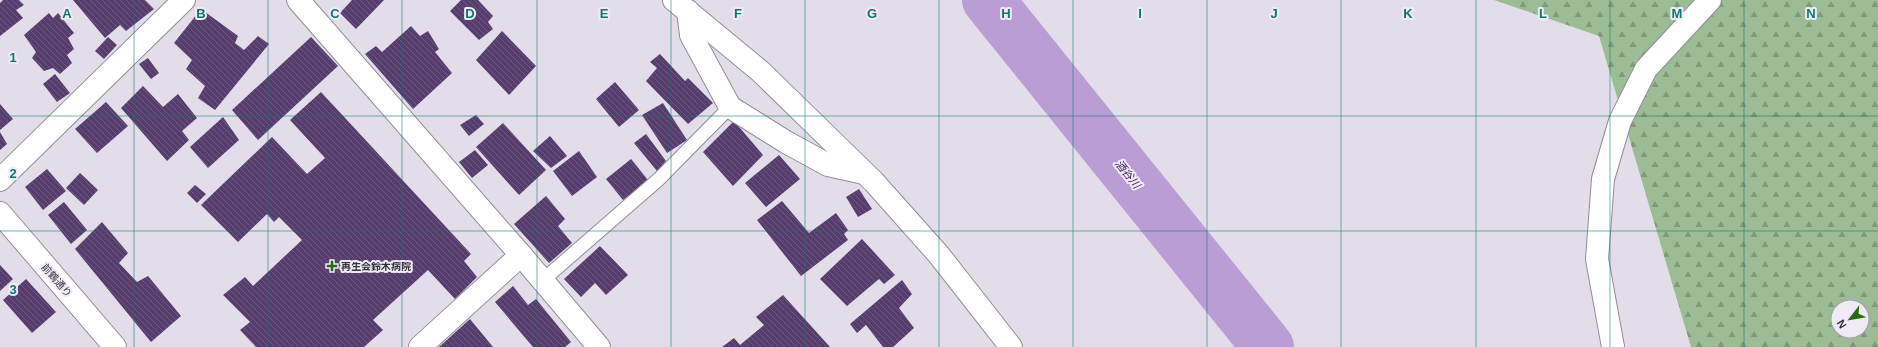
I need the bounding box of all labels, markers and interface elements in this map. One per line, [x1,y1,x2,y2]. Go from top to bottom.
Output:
text: A [62,6,72,21]
text: B [196,6,206,21]
text: C [330,6,340,21]
text: D [465,6,475,21]
text: E [600,6,609,21]
text: F [734,6,742,21]
text: G [867,6,877,21]
text: H [1001,6,1011,21]
text: I [1138,6,1142,21]
text: J [1270,6,1278,21]
text: K [1403,6,1413,21]
text: L [1539,6,1547,21]
text: M [1672,6,1682,21]
text: N [1806,6,1816,21]
text: 1 [9,50,17,65]
water label: 酒谷川 [1113,157,1144,191]
text: 2 [9,166,17,181]
marker: 再生会鈴木病院 [326,260,338,272]
place label: 再生会鈴木病院 [341,261,411,272]
street label: 前鶴通り [39,262,74,299]
text: 3 [9,282,17,297]
north arrow [1830,299,1870,339]
text: N [1834,318,1849,331]

